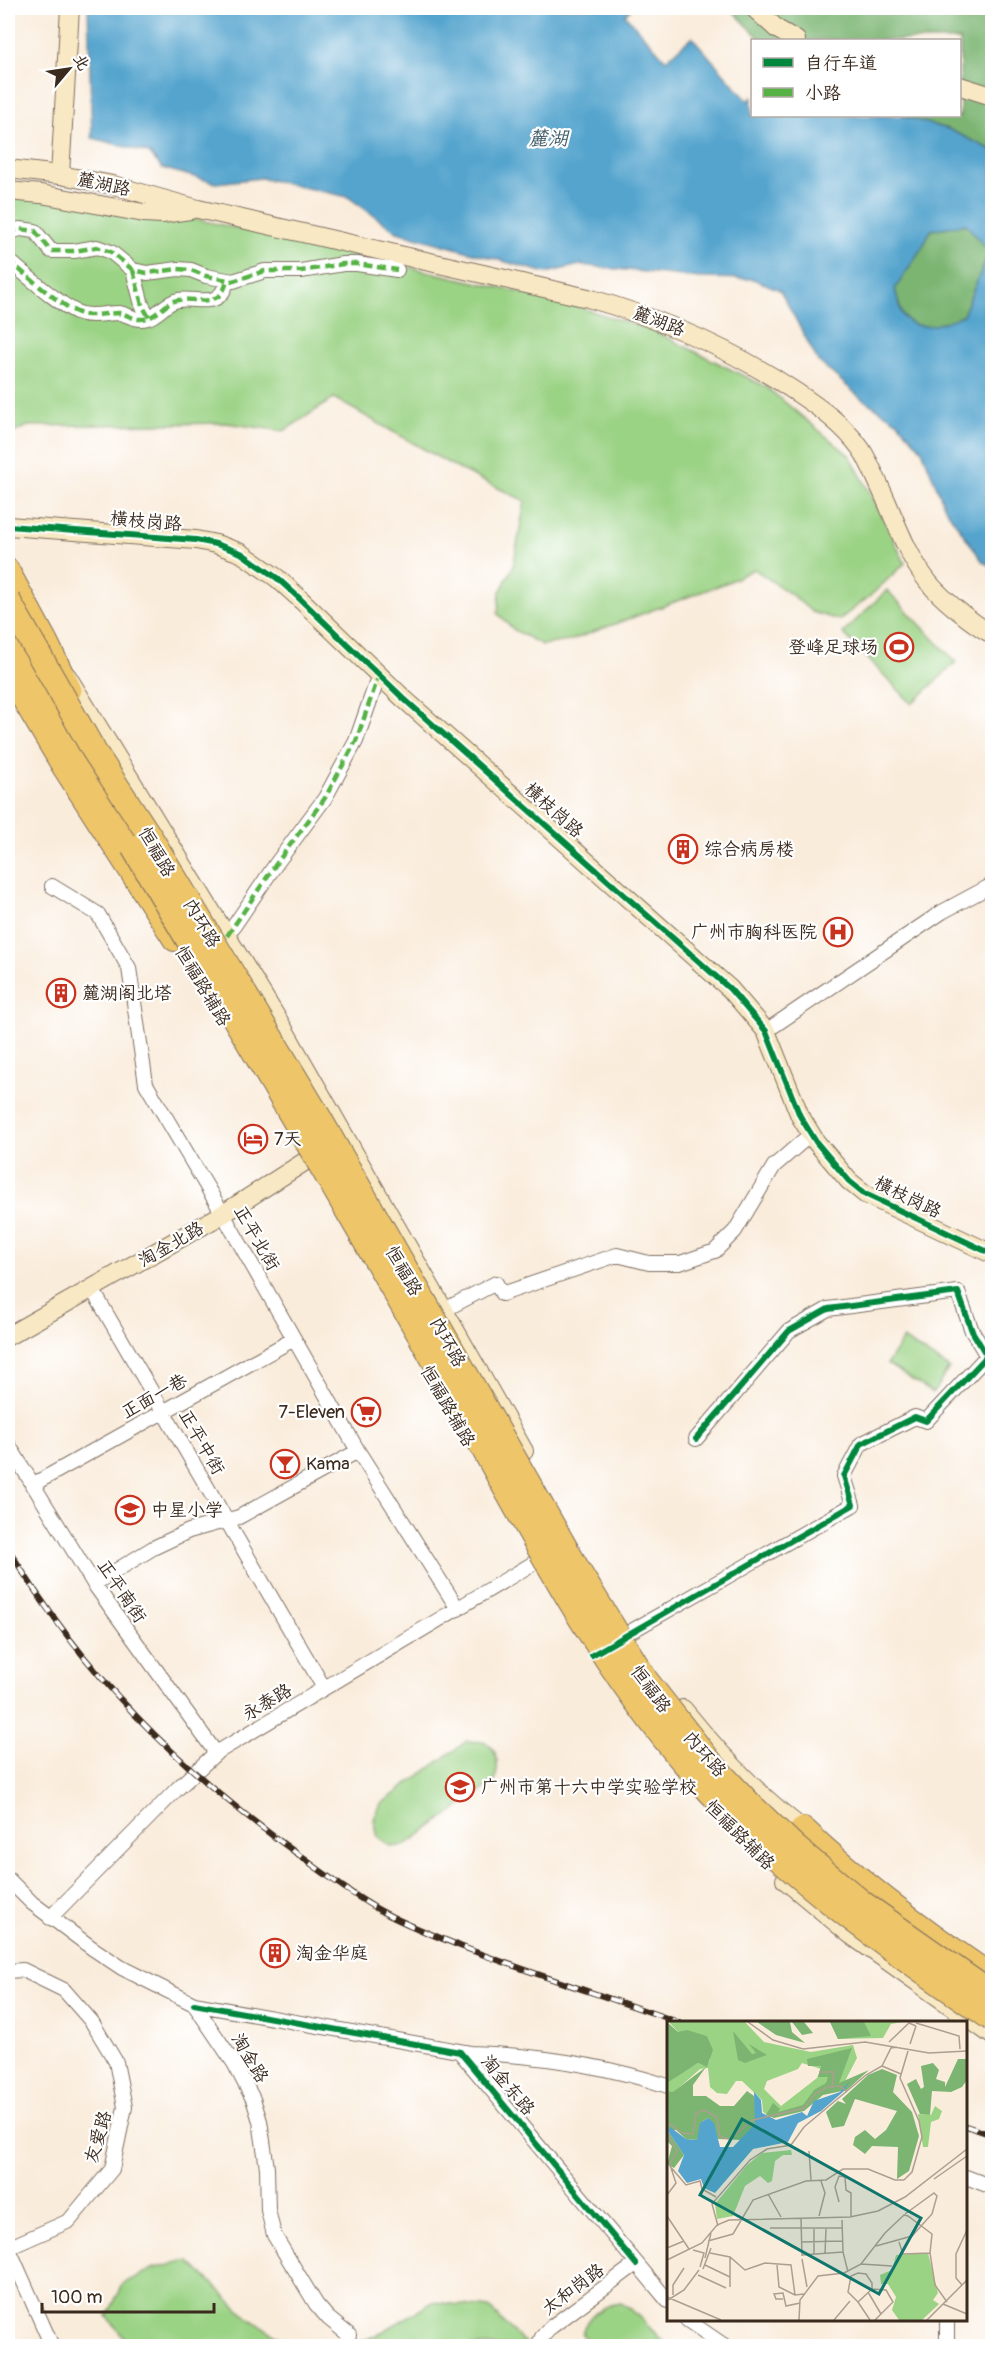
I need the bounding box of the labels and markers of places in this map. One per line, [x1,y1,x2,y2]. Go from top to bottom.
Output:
sports icon: 登峰足球场 [883,631,915,663]
place label: 登峰足球场 [788,636,878,659]
building icon: 综合病房楼 [667,833,699,865]
place label: 综合病房楼 [704,838,794,861]
hospital icon: 广州市胸科医院 [822,916,854,948]
place label: 广州市胸科医院 [691,921,817,944]
building icon: 麓湖阁北塔 [45,977,77,1009]
place label: 麓湖阁北塔 [82,982,172,1005]
hotel icon: 7天 [237,1123,269,1155]
place label: 7天 [274,1128,302,1151]
supermarket icon: 7-Eleven [350,1396,382,1428]
place label: 7-Eleven [278,1401,345,1424]
bar icon: Kama [269,1448,301,1480]
place label: Kama [306,1453,350,1476]
school or university icon: 中星小学 [114,1494,146,1526]
place label: 中星小学 [151,1499,223,1522]
school or university icon: 广州市第十六中学实验学校 [444,1771,476,1803]
place label: 广州市第十六中学实验学校 [481,1776,697,1799]
building icon: 淘金华庭 [259,1937,291,1969]
place label: 淘金华庭 [296,1942,368,1965]

